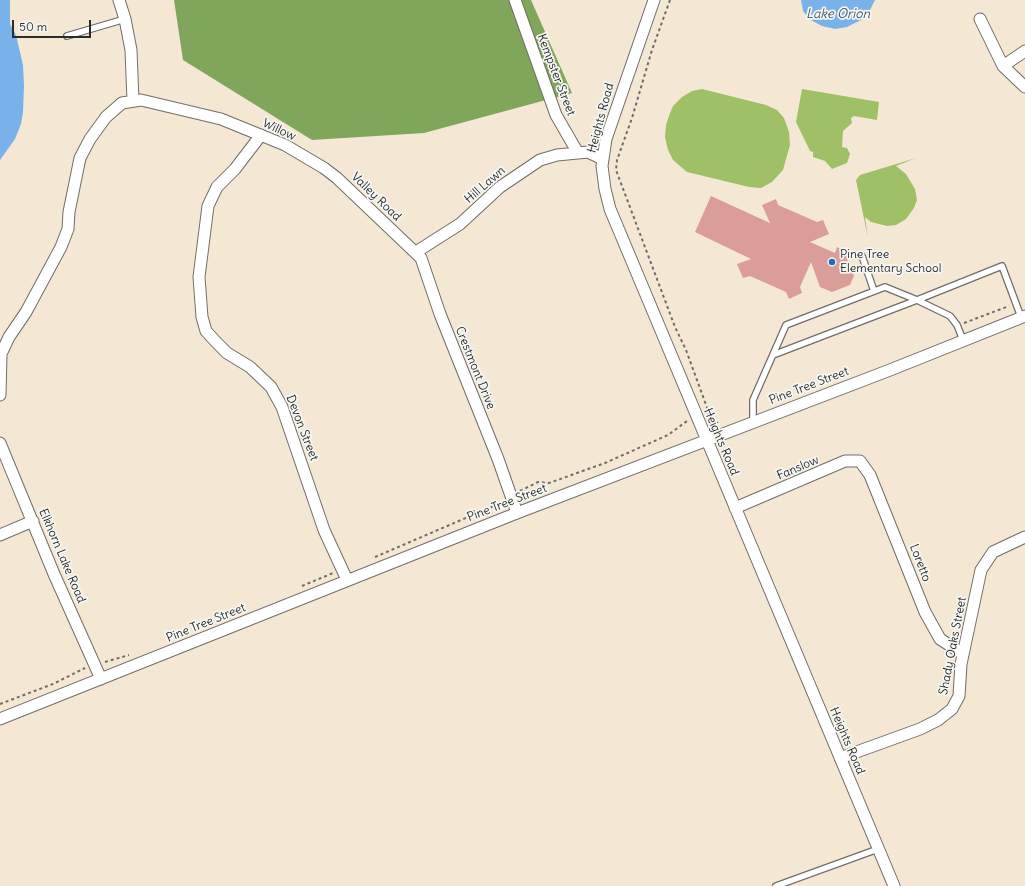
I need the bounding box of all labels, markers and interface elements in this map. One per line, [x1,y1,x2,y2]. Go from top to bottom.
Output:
water label: Lake Orion [806,6,870,22]
scale bar [14,12,93,38]
text: 50 m [19,19,47,34]
street label: Kempster Street [534,32,578,118]
street label: Heights Road [585,82,617,154]
street label: Willow [260,116,298,144]
street label: Hill Lawn [462,163,508,207]
street label: Valley Road [348,170,404,224]
place label: Pine Tree Elementary School [840,248,941,276]
marker: Pine Tree Elementary School [827,257,837,267]
street label: Crestmont Drive [452,325,498,411]
street label: Pine Tree Street [767,364,851,408]
street label: Devon Street [283,393,321,463]
street label: Heights Road [700,406,742,478]
street label: Fanslow [775,453,821,483]
street label: Pine Tree Street [465,481,549,525]
street label: Elkhorn Lake Road [36,507,88,605]
street label: Loretto [906,542,934,584]
street label: Shady Oaks Street [936,596,970,696]
street label: Pine Tree Street [164,601,248,645]
street label: Heights Road [826,705,868,777]

